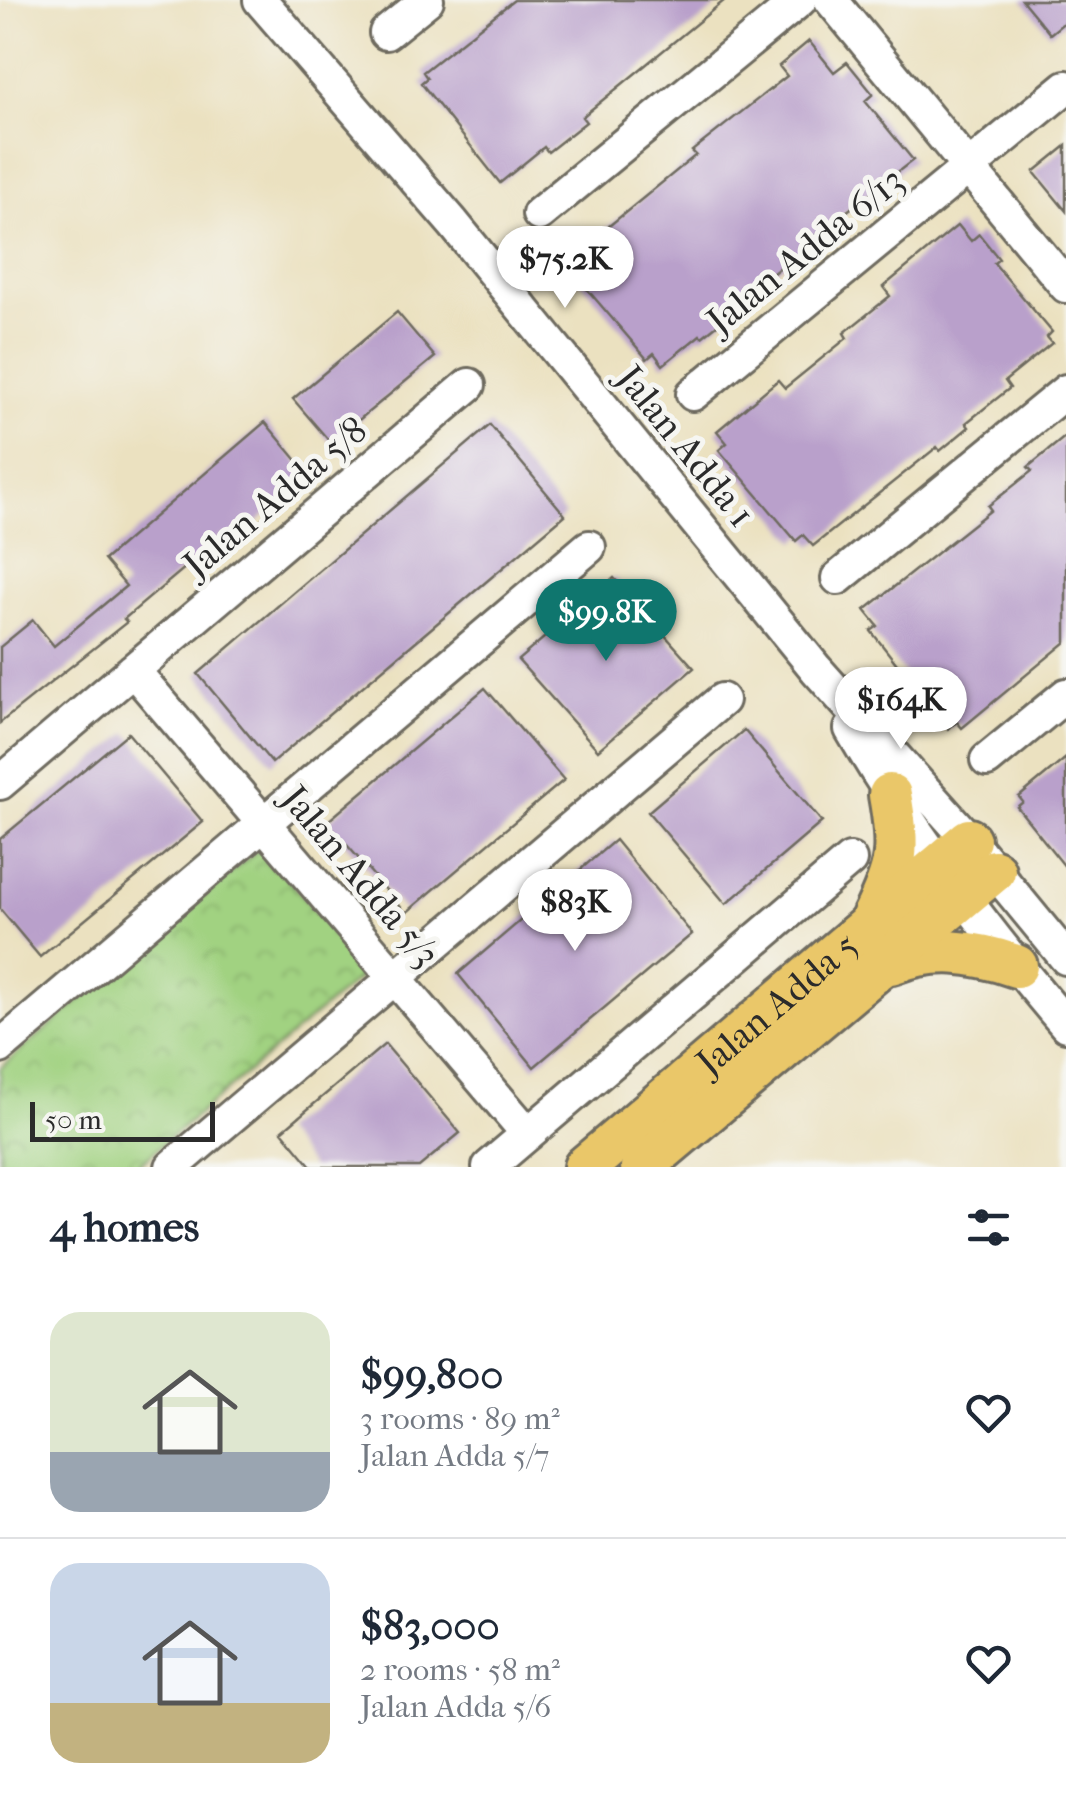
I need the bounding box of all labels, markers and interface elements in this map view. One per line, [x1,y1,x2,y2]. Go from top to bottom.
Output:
street label: Jalan Adda 6/13 [696,157,913,345]
pin: $75.2K [484,226,646,311]
text: $75.2K [519,240,611,277]
street label: Jalan Adda 1 [605,354,764,536]
street label: Jalan Adda 5/8 [172,408,376,589]
pin: $99.8K [525,579,687,664]
text: $99.8K [558,593,654,630]
pin: $164K [831,667,971,752]
text: $164K [857,681,945,718]
street label: Jalan Adda 5/3 [270,774,449,976]
pin: $83K [516,869,634,954]
text: $83K [540,883,610,920]
street label: Jalan Adda 5 [685,923,867,1087]
scale bar [30,1097,215,1142]
text: 50 m [45,1103,102,1136]
icon: filters [961,1200,1016,1255]
text: 4 homes [50,1203,199,1252]
text: $99,800 [360,1351,503,1400]
icon: home [130,1352,250,1472]
icon: heart [961,1385,1016,1440]
text: 3 rooms · 89 m² [360,1400,560,1437]
text: Jalan Adda 5/7 [360,1437,550,1474]
text: $83,000 [360,1602,500,1651]
icon: home [130,1603,250,1723]
icon: heart [961,1636,1016,1691]
text: 2 rooms · 58 m² [360,1651,560,1688]
text: Jalan Adda 5/6 [360,1688,551,1725]

